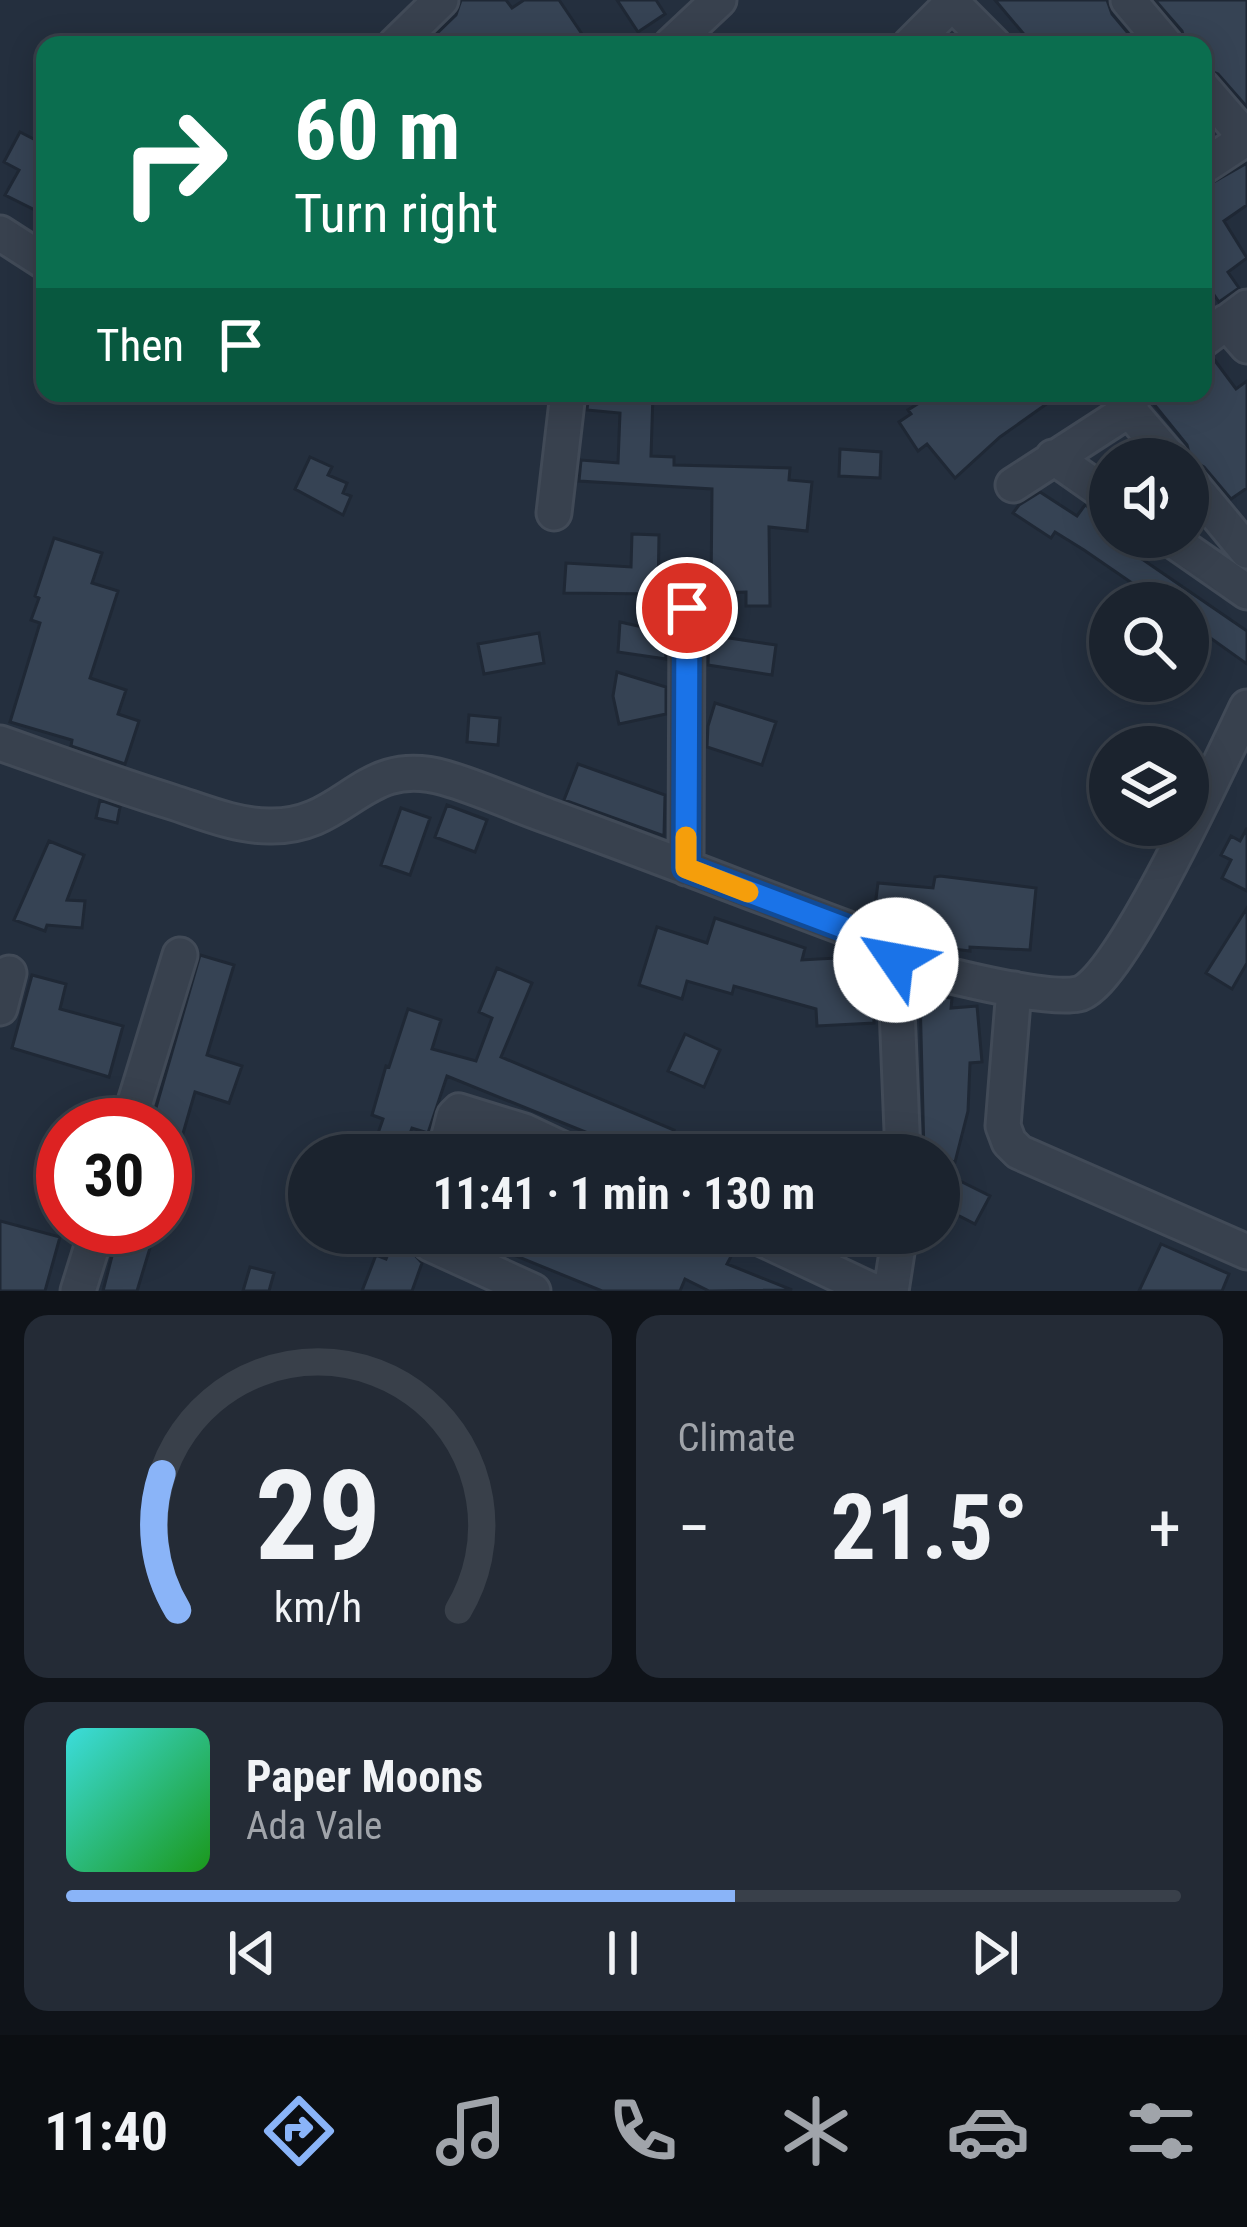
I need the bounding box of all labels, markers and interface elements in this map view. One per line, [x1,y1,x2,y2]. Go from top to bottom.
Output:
text: 60 m [294,81,461,180]
icon: right [96,84,252,240]
text: Turn right [294,182,498,245]
icon: arrive [208,312,274,378]
text: Then [96,319,184,372]
map controls [1089,438,1209,846]
button: sound [1089,438,1209,558]
pin [636,557,738,659]
icon: arrive [654,575,720,641]
button: search [1089,582,1209,702]
button: layers [1089,726,1209,846]
position arrow [833,897,959,1023]
speed limit sign: 30 [36,1098,192,1254]
text: 11:41 · 1 min · 130 m [433,1167,815,1220]
text: Climate [678,1415,795,1461]
text: 29 [255,1443,381,1589]
text: 21.5° [831,1476,1028,1581]
text: − [678,1490,711,1567]
text: + [1148,1490,1181,1567]
text: km/h [274,1581,362,1631]
text: Paper Moons [246,1750,483,1803]
text: Ada Vale [246,1803,382,1849]
icon: previous [219,1920,285,1986]
icon: pause [590,1920,656,1986]
icon: next [962,1920,1028,1986]
icon: directions [257,2089,341,2173]
icon: music [429,2089,513,2173]
icon: phone [601,2089,685,2173]
icon: climate [774,2089,858,2173]
icon: car [946,2089,1030,2173]
icon: filters [1119,2089,1203,2173]
text: 11:40 [44,2100,168,2163]

